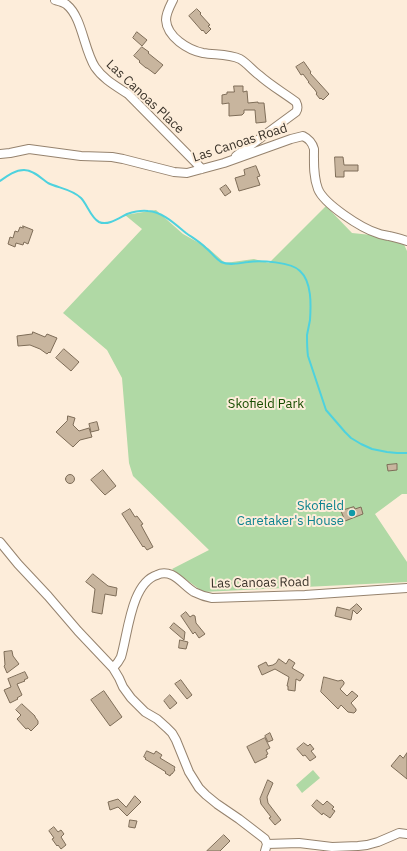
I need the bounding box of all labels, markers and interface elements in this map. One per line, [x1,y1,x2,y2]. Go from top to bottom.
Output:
street label: Las Canoas Place [103,57,187,137]
street label: Las Canoas Road [191,120,289,166]
park label: Skofield Park [228,396,304,412]
place label: Skofield Caretaker's House [237,498,344,529]
marker: Skofield Caretaker's House [347,508,357,518]
street label: Las Canoas Road [210,574,310,592]

